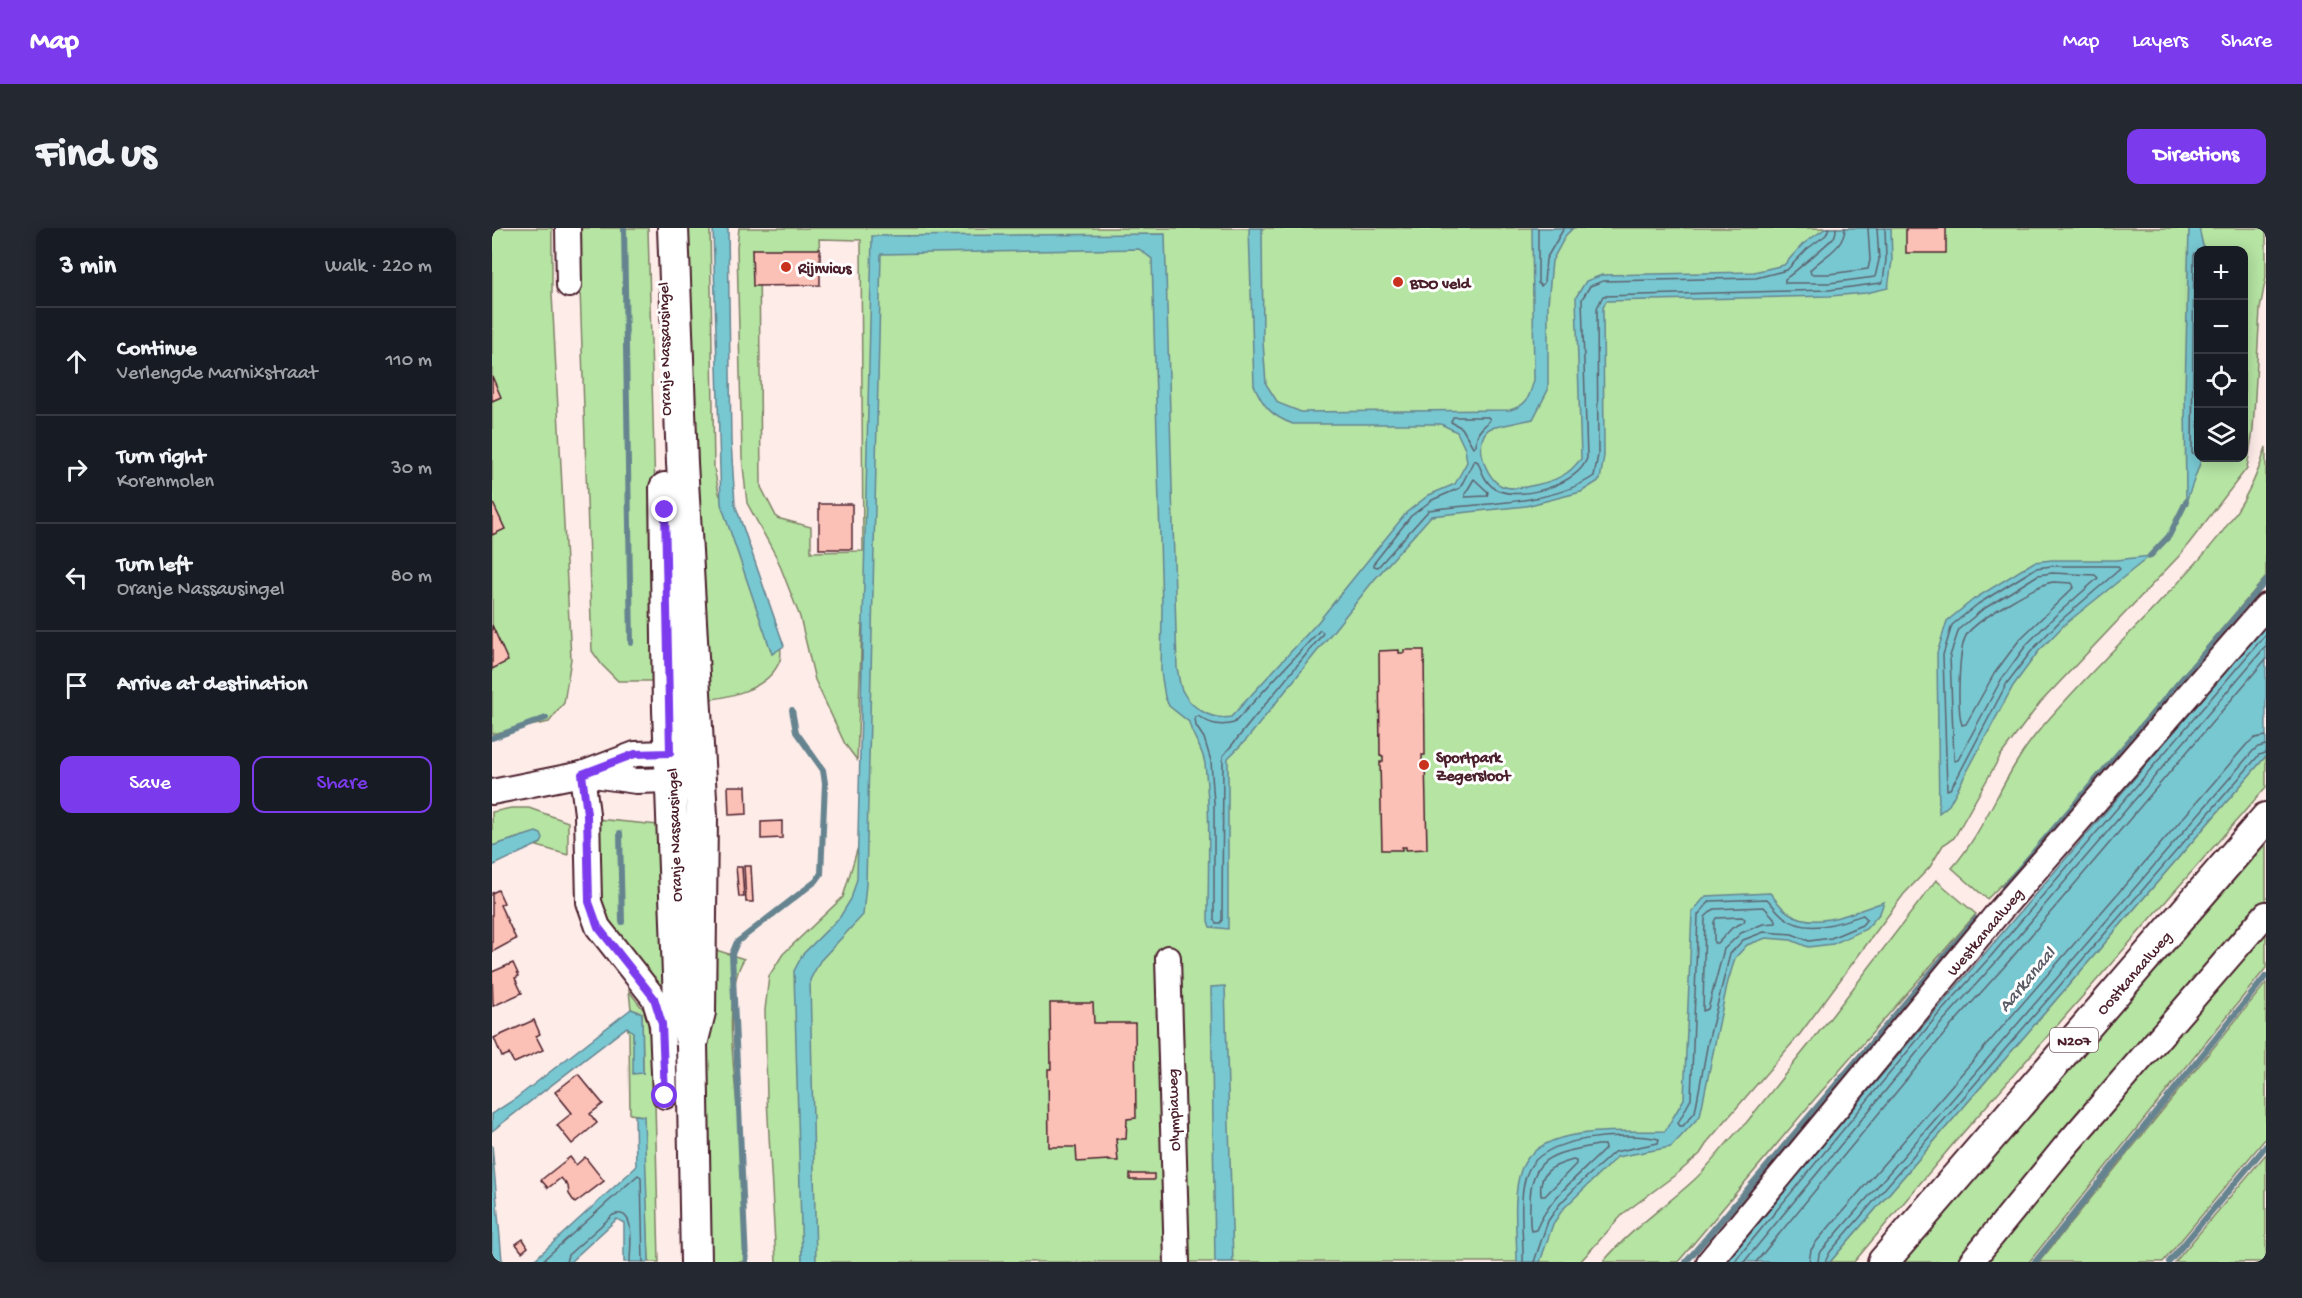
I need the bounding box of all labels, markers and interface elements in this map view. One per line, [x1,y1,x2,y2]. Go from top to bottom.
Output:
text: Map [30,26,79,59]
text: Map [2063,30,2099,55]
text: Layers [2132,30,2188,55]
text: Share [2221,30,2272,55]
button: Directions [2127,129,2266,184]
text: Find us [36,132,156,181]
map controls [2194,246,2248,462]
button: + [2194,246,2248,300]
text: 3 min [60,252,116,283]
text: Walk · 220 m [325,256,432,279]
marker: Rijnvicus [779,260,793,274]
place label: Rijnvicus [797,261,853,280]
marker: BDO veld [1391,275,1405,289]
place label: BDO veld [1409,276,1472,295]
street label: Oranje Nassausingel [656,282,677,416]
button: − [2194,300,2248,354]
text: Continue [117,337,197,363]
icon: ahead [60,345,93,378]
text: 110 m [386,350,432,373]
button: locate [2194,354,2248,408]
text: Verlengde Marnixstraat [117,363,317,386]
button: layers [2194,408,2248,462]
text: Turn right [117,445,205,471]
icon: right [60,453,93,486]
text: 30 m [391,458,432,481]
text: Korenmolen [117,471,214,494]
route end [651,496,677,522]
text: Turn left [117,553,191,579]
icon: left [60,561,93,594]
text: 80 m [391,566,432,589]
text: Oranje Nassausingel [117,579,284,602]
icon: arrive [60,669,93,702]
text: Arrive at destination [117,672,307,698]
place label: Sportpark Zegersloot [1436,750,1512,787]
button: Save [60,756,240,813]
button: Share [252,756,432,813]
marker: Sportpark Zegersloot [1417,758,1431,772]
street label: Oranje Nassausingel [665,768,688,902]
street label: Westkanaalweg [1944,885,2029,981]
street label: Oostkanaalweg [2094,928,2177,1020]
water label: Aarkanaal [1995,943,2062,1017]
road number: N207 [2050,1028,2098,1052]
street label: Olympiaweg [1165,1068,1186,1151]
route start [651,1082,677,1108]

